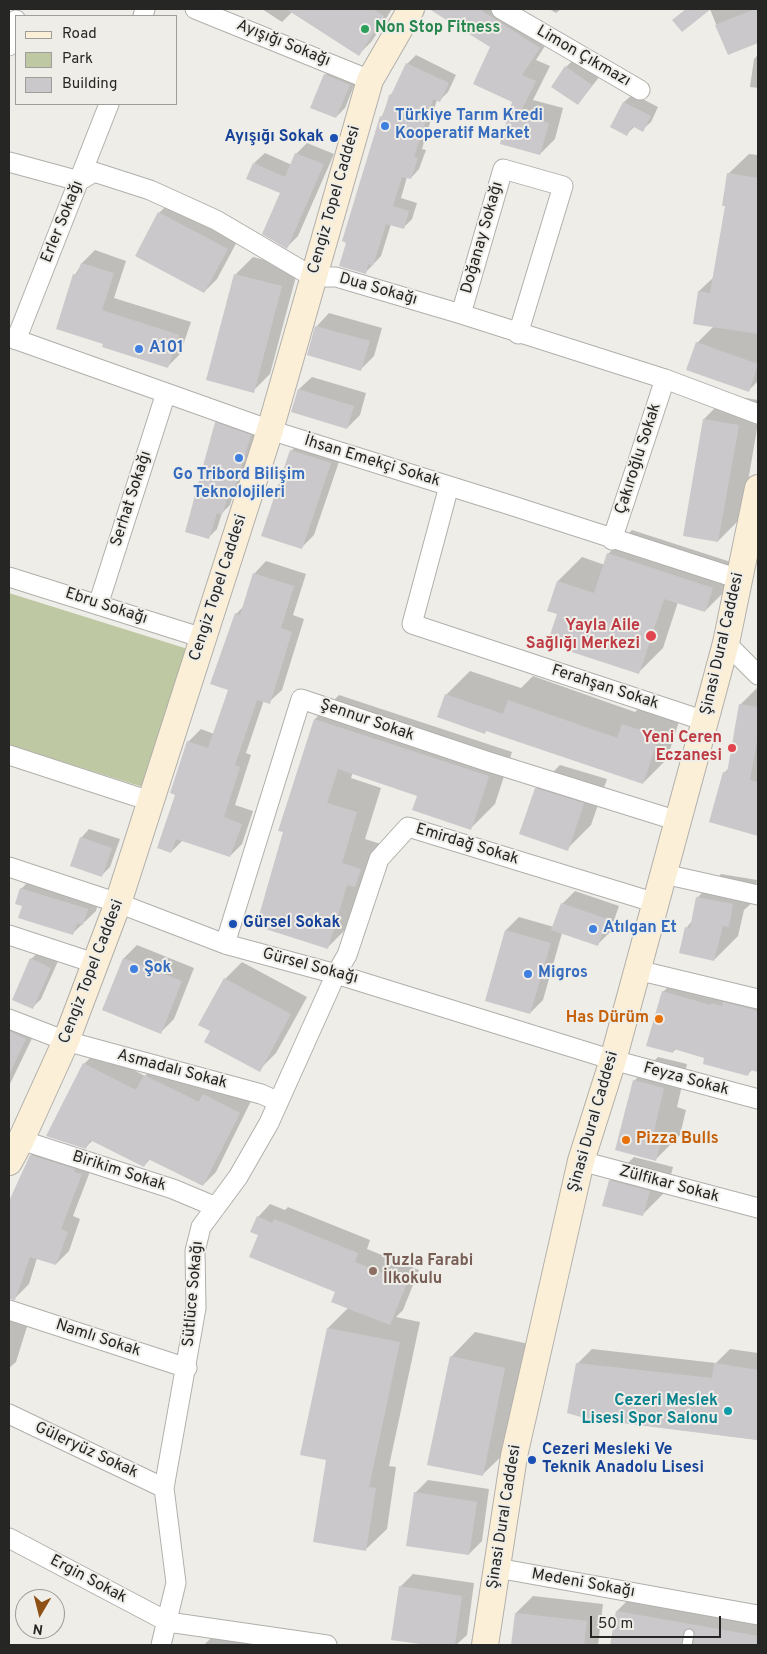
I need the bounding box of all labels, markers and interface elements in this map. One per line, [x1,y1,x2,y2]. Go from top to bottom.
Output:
legend [15,15,178,105]
street label: Ayışığı Sokağı [233,16,333,72]
place label: Non Stop Fitness [375,19,500,39]
street label: Limon Çıkmazı [532,22,634,92]
marker: Non Stop Fitness [359,23,371,35]
text: Road [62,25,97,44]
text: Park [62,50,93,69]
text: Building [62,75,117,94]
place label: Türkiye Tarım Kredi Kooperatif Market [395,107,543,145]
marker: Türkiye Tarım Kredi Kooperatif Market [379,120,391,132]
street label: Cengiz Topel Caddesi [305,124,365,276]
place label: Ayışığı Sokak [224,128,324,148]
marker: Ayışığı Sokak [328,132,340,144]
street label: Erler Sokağı [38,178,88,266]
street label: Doğanay Sokağı [458,180,508,296]
street label: Dua Sokağı [337,270,419,310]
place label: A101 [149,339,184,359]
marker: A101 [133,343,145,355]
street label: Çakıroğlu Sokak [612,401,666,517]
street label: İhsan Emekçi Sokak [302,432,442,492]
street label: Serhat Sokağı [108,449,156,549]
marker: Go Tri̇bord Bi̇li̇şi̇m Teknoloji̇leri [233,452,245,464]
place label: Go Tri̇bord Bi̇li̇şi̇m Teknoloji̇leri [173,466,305,504]
street label: Cengiz Topel Caddesi [186,512,252,664]
street label: Şinasi Dural Caddesi [697,571,749,717]
street label: Ebru Sokağı [62,585,150,629]
place label: Yayla Aile Sağlığı Merkezi [526,617,640,655]
marker: Yayla Aile Sağlığı Merkezi [644,629,658,643]
street label: Ferahşan Sokak [549,662,661,714]
street label: Şennur Sokak [317,696,417,746]
place label: Yeni Ceren Eczanesi [642,729,722,767]
marker: Yeni Ceren Eczanesi [726,742,738,754]
street label: Emirdağ Sokak [413,820,521,870]
street label: Cengiz Topel Caddesi [56,897,128,1047]
place label: Gürsel Sokak [243,914,340,934]
marker: Gürsel Sokak [227,918,239,930]
place label: Atılgan Et [603,919,677,939]
marker: Atılgan Et [587,923,599,935]
street label: Gürsel Sokağı [260,945,360,989]
place label: Şok [144,959,172,979]
marker: Şok [128,963,140,975]
place label: Migros [538,964,588,984]
marker: Migros [522,968,534,980]
place label: Has Dürüm [566,1009,649,1029]
marker: Has Dürüm [653,1013,665,1025]
street label: Asmadalı Sokak [115,1046,229,1094]
street label: Şinasi Dural Caddesi [565,1049,623,1195]
street label: Feyza Sokak [641,1059,731,1101]
place label: Pizza Bulls [636,1130,719,1150]
marker: Pizza Bulls [620,1134,632,1146]
street label: Birikim Sokak [69,1148,169,1196]
street label: Zülfikar Sokak [617,1162,721,1208]
street label: Sütlüce Sokağı [180,1240,208,1348]
place label: Tuzla Farabi İlkokulu [383,1252,473,1290]
marker: Tuzla Farabi İlkokulu [367,1265,379,1277]
street label: Namlı Sokak [53,1316,143,1362]
place label: Cezeri Meslek Lisesi Spor Salonu [582,1392,718,1430]
marker: Cezeri Meslek Lisesi Spor Salonu [722,1405,734,1417]
street label: Güleryüz Sokak [31,1419,141,1483]
place label: Cezeri Mesleki Ve Teknik Anadolu Lisesi [542,1441,704,1479]
street label: Şinasi Dural Caddesi [484,1443,526,1591]
marker: Cezeri Mesleki Ve Teknik Anadolu Lisesi [526,1454,538,1466]
street label: Ergin Sokak [46,1552,130,1608]
street label: Medeni Sokağı [530,1565,636,1603]
north arrow [15,1589,65,1639]
scale bar [592,1606,723,1638]
text: 50 m [598,1615,633,1634]
text: N [32,1619,44,1637]

